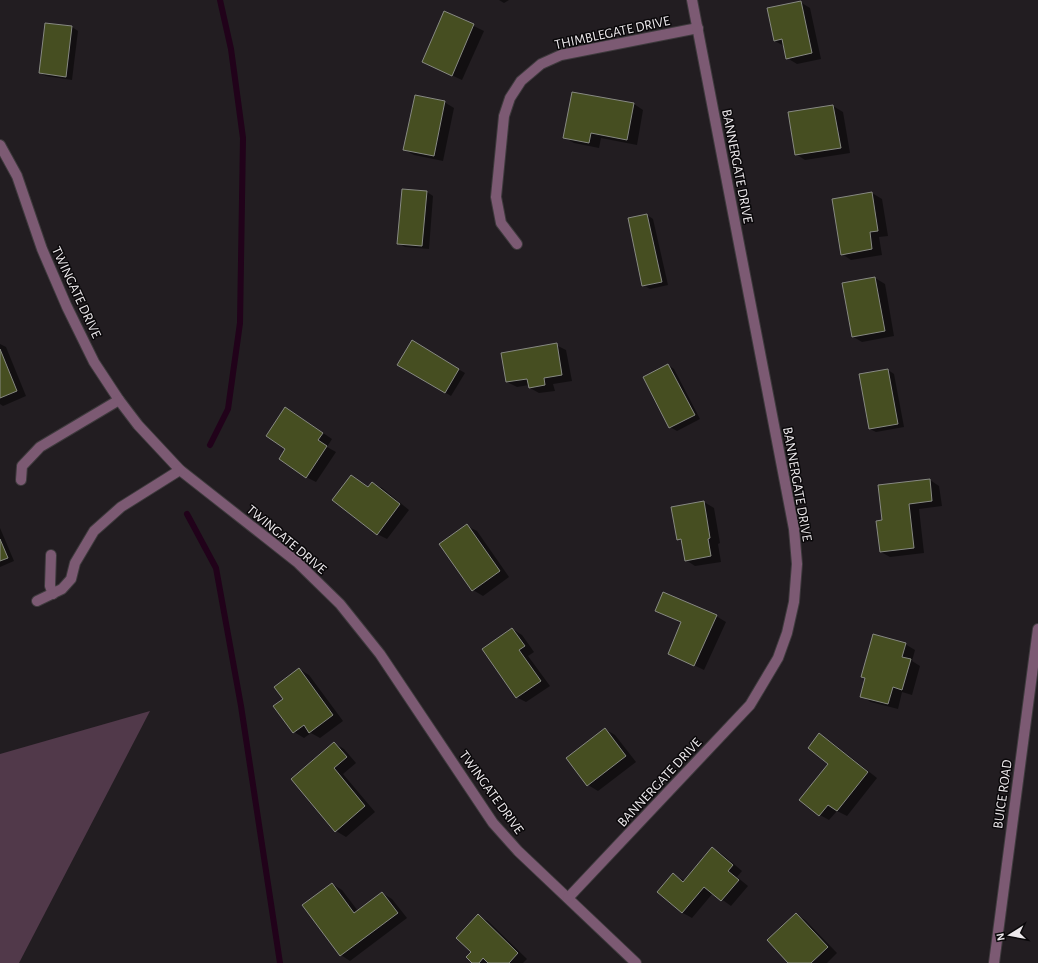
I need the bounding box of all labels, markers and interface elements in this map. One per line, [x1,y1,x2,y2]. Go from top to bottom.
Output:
street label: THIMBLEGATE DRIVE [553,14,671,52]
street label: BANNERGATE DRIVE [719,108,755,225]
street label: TWINGATE DRIVE [49,245,103,340]
street label: BANNERGATE DRIVE [780,426,814,543]
street label: TWINGATE DRIVE [244,503,329,577]
street label: BANNERGATE DRIVE [615,735,704,830]
street label: TWINGATE DRIVE [456,748,526,837]
street label: BUICE ROAD [991,759,1015,830]
north arrow [990,915,1030,955]
text: N [995,932,1007,942]

